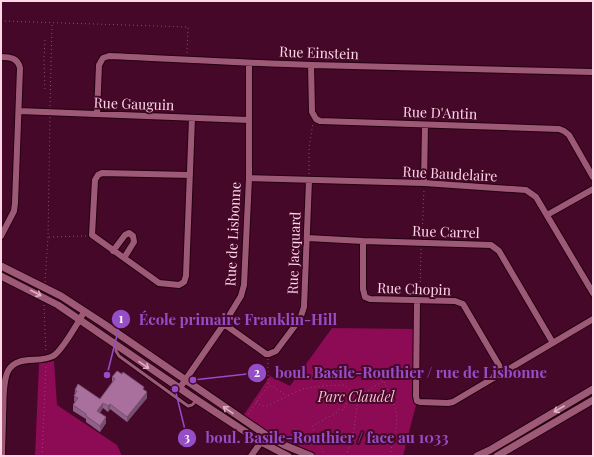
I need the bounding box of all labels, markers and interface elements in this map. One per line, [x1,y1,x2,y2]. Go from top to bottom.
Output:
street label: Rue Einstein [279,42,360,63]
street label: Rue Gauguin [93,93,175,114]
street label: Rue D'Antin [402,102,478,123]
street label: Rue Baudelaire [402,162,498,185]
street label: Rue de Lisbonne [220,181,245,287]
street label: Rue Jacquard [283,211,304,295]
street label: Rue Carrel [412,221,480,242]
street label: Rue Chopin [377,278,452,299]
one-way arrow [30,290,42,298]
callout: École primaire Franklin-Hill [111,306,346,333]
text: École primaire Franklin-Hill [139,309,338,329]
text: 1 [119,310,124,326]
callout: boul. Basile-Routhier / rue de Lisbonne [247,360,555,387]
one-way arrow [139,361,150,369]
text: boul. Basile-Routhier / rue de Lisbonne [275,362,548,382]
text: 2 [254,364,260,380]
park label: Parc Claudel [317,387,395,406]
one-way arrow [223,406,234,414]
one-way arrow [553,406,565,414]
callout: boul. Basile-Routhier / face au 1033 [177,424,457,451]
text: boul. Basile-Routhier / face au 1033 [206,427,448,447]
text: 3 [184,429,190,445]

